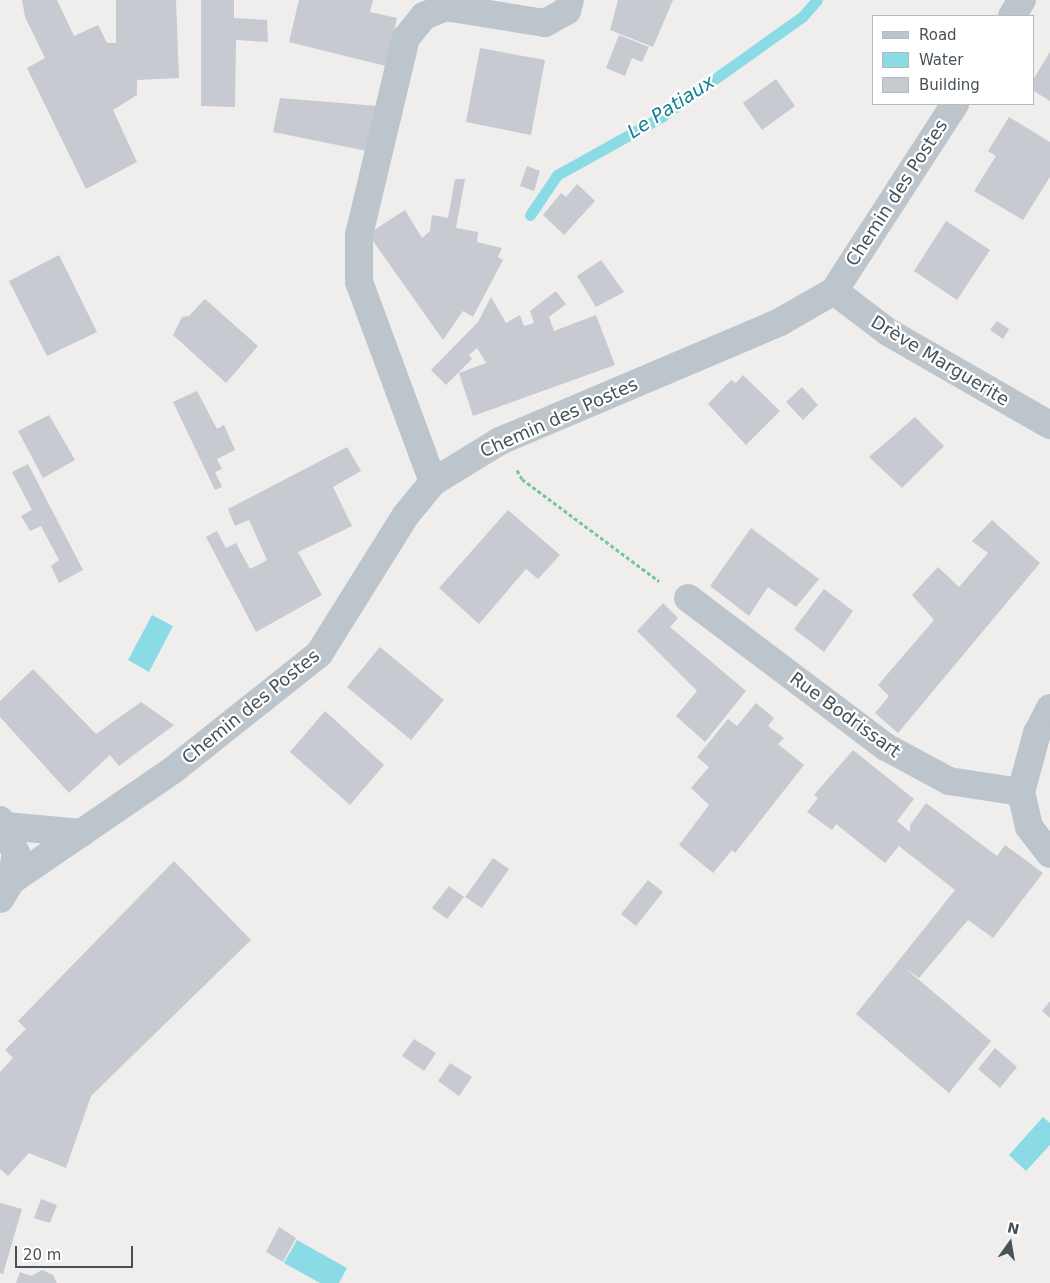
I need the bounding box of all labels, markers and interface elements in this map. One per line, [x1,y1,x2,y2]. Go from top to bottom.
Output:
legend [872,15,1035,105]
text: Road [919,26,957,44]
text: Water [919,51,963,69]
water label: Le Patiaux [623,70,719,144]
text: Building [919,76,980,94]
street label: Chemin des Postes [842,116,952,270]
street label: Drève Marguerite [867,311,1013,411]
street label: Chemin des Postes [477,373,641,463]
street label: Chemin des Postes [178,645,324,769]
street label: Rue Bodrissart [786,668,904,762]
north arrow [985,1218,1035,1268]
text: N [1006,1219,1021,1237]
scale bar [18,1236,135,1268]
text: 20 m [23,1246,61,1264]

